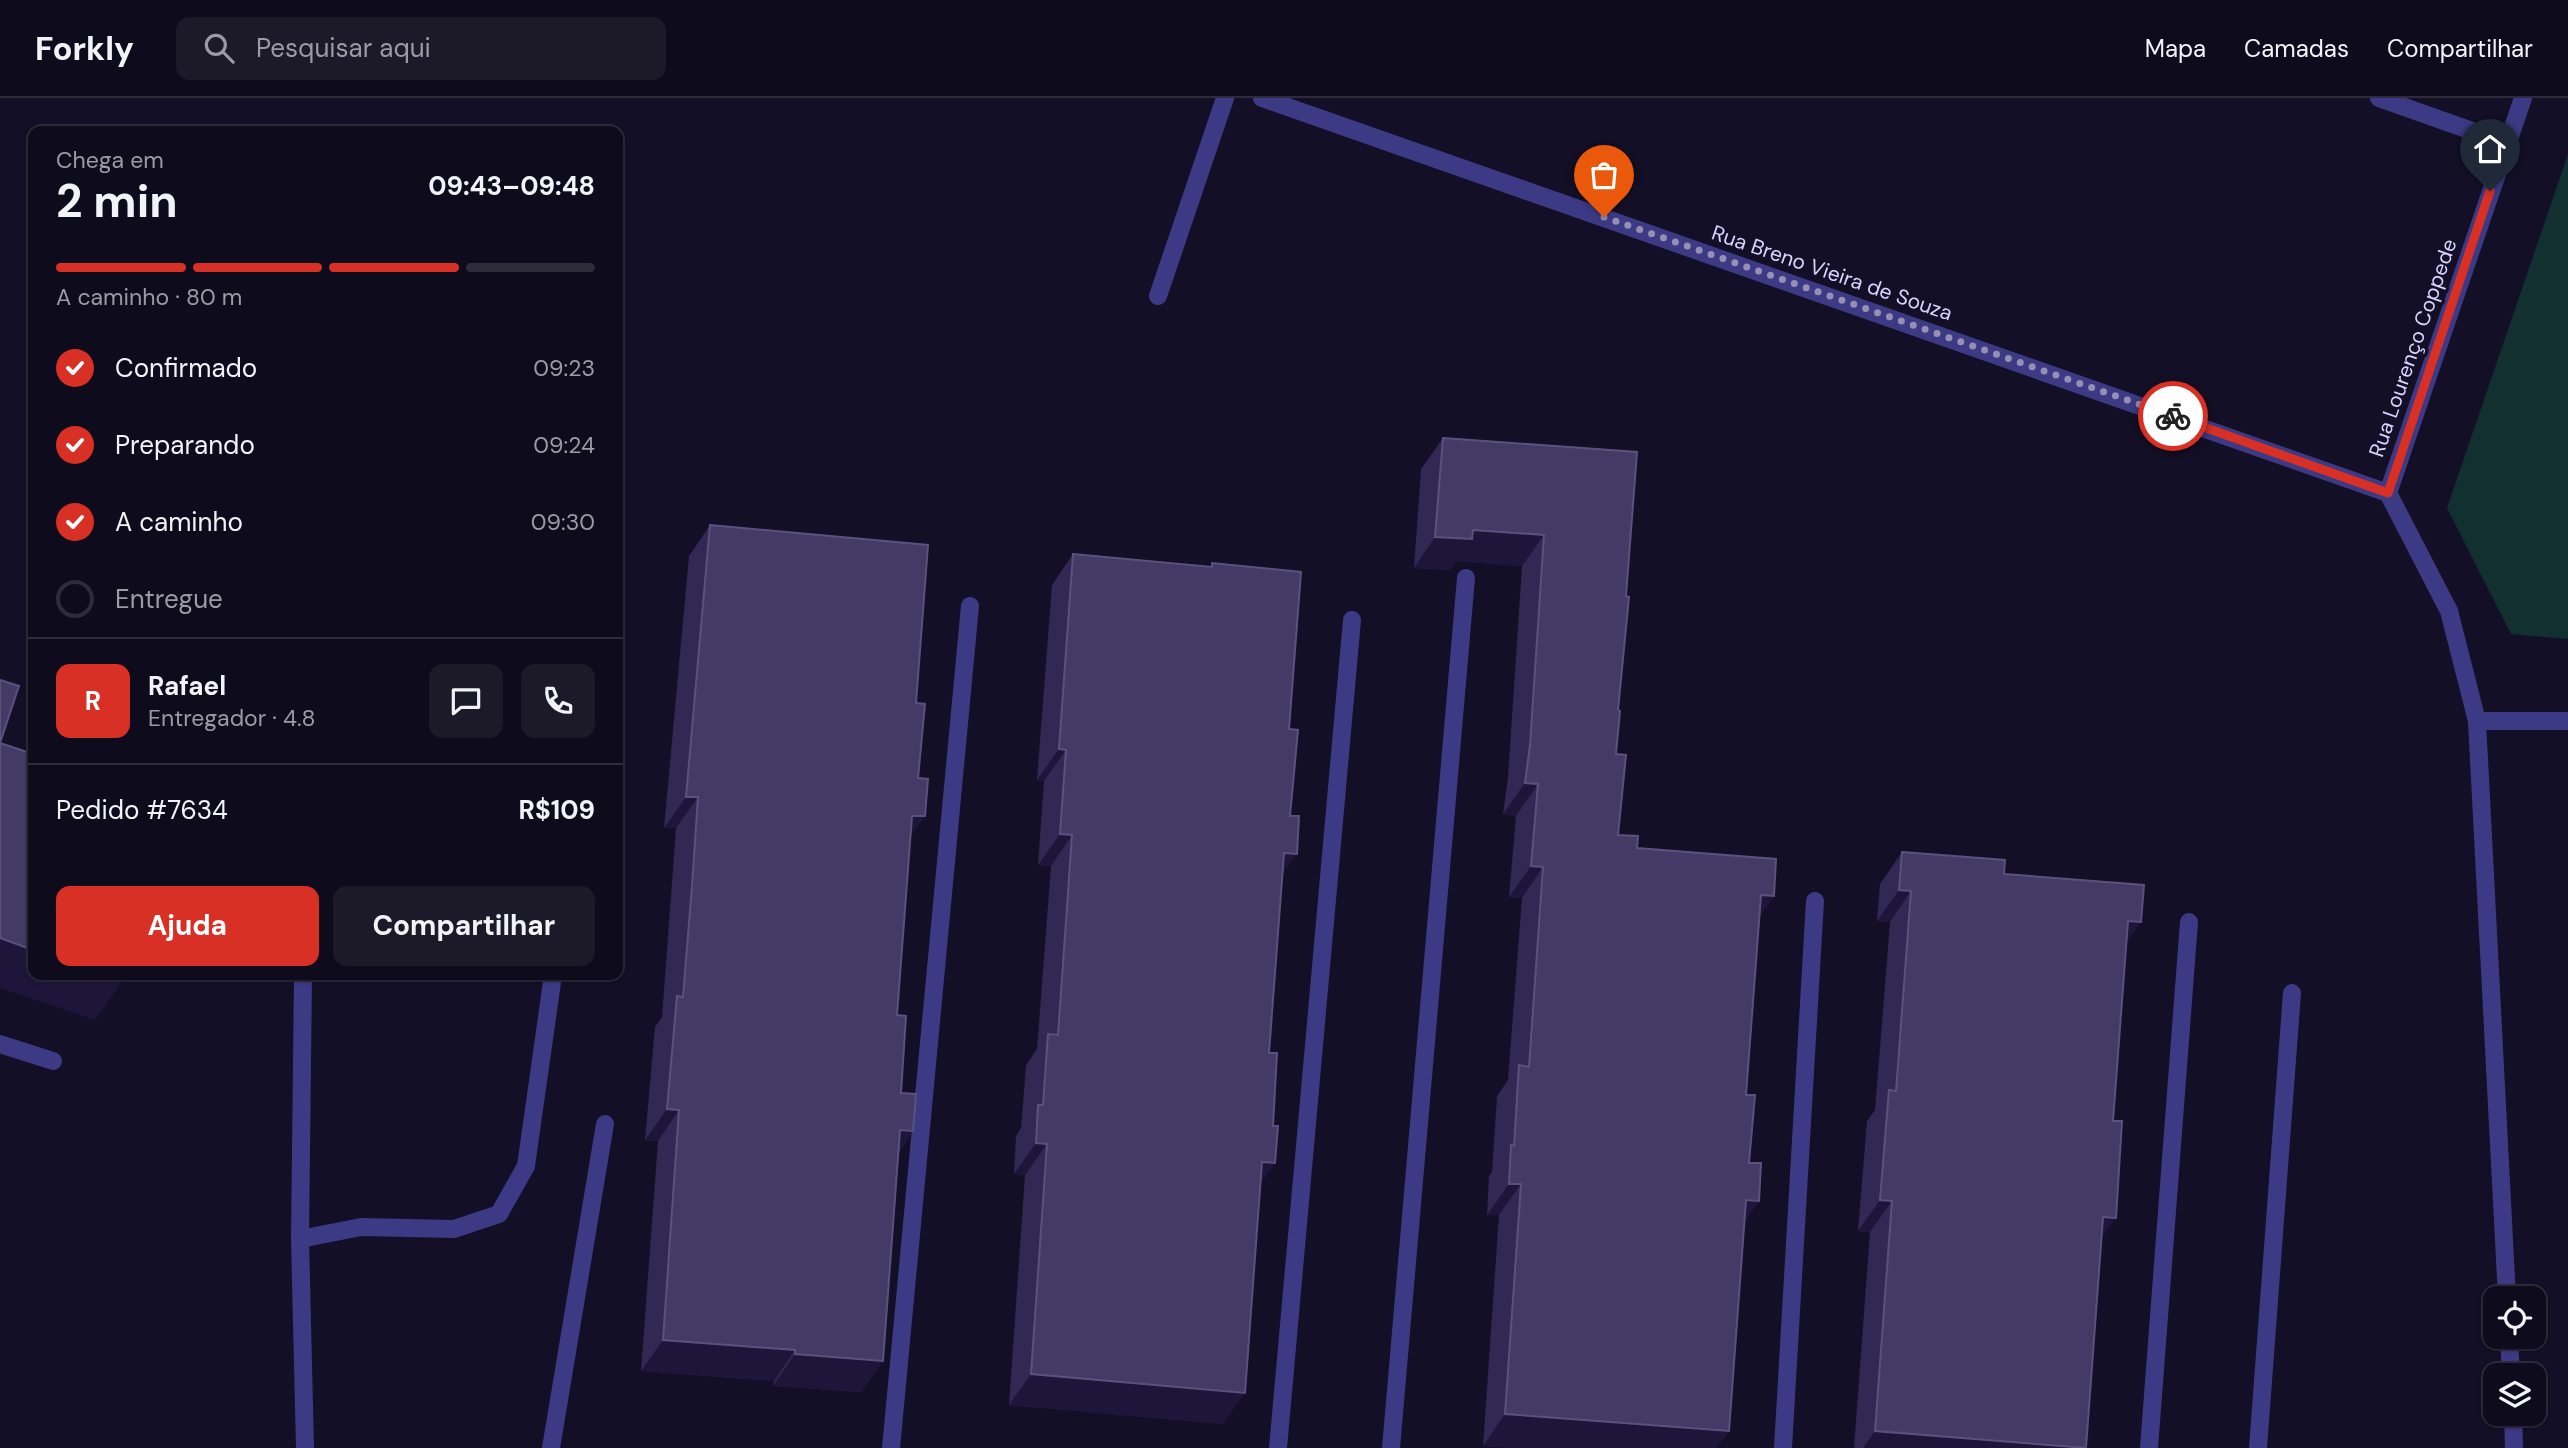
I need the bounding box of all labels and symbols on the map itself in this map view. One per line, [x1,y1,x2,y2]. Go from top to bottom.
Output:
pin [2460,119,2520,191]
pin [1574,145,1634,217]
street label: Rua Breno Vieira de Souza [1708,219,1956,327]
street label: Rua Lourenço Coppede [2363,235,2464,461]
courier [2138,381,2208,451]

